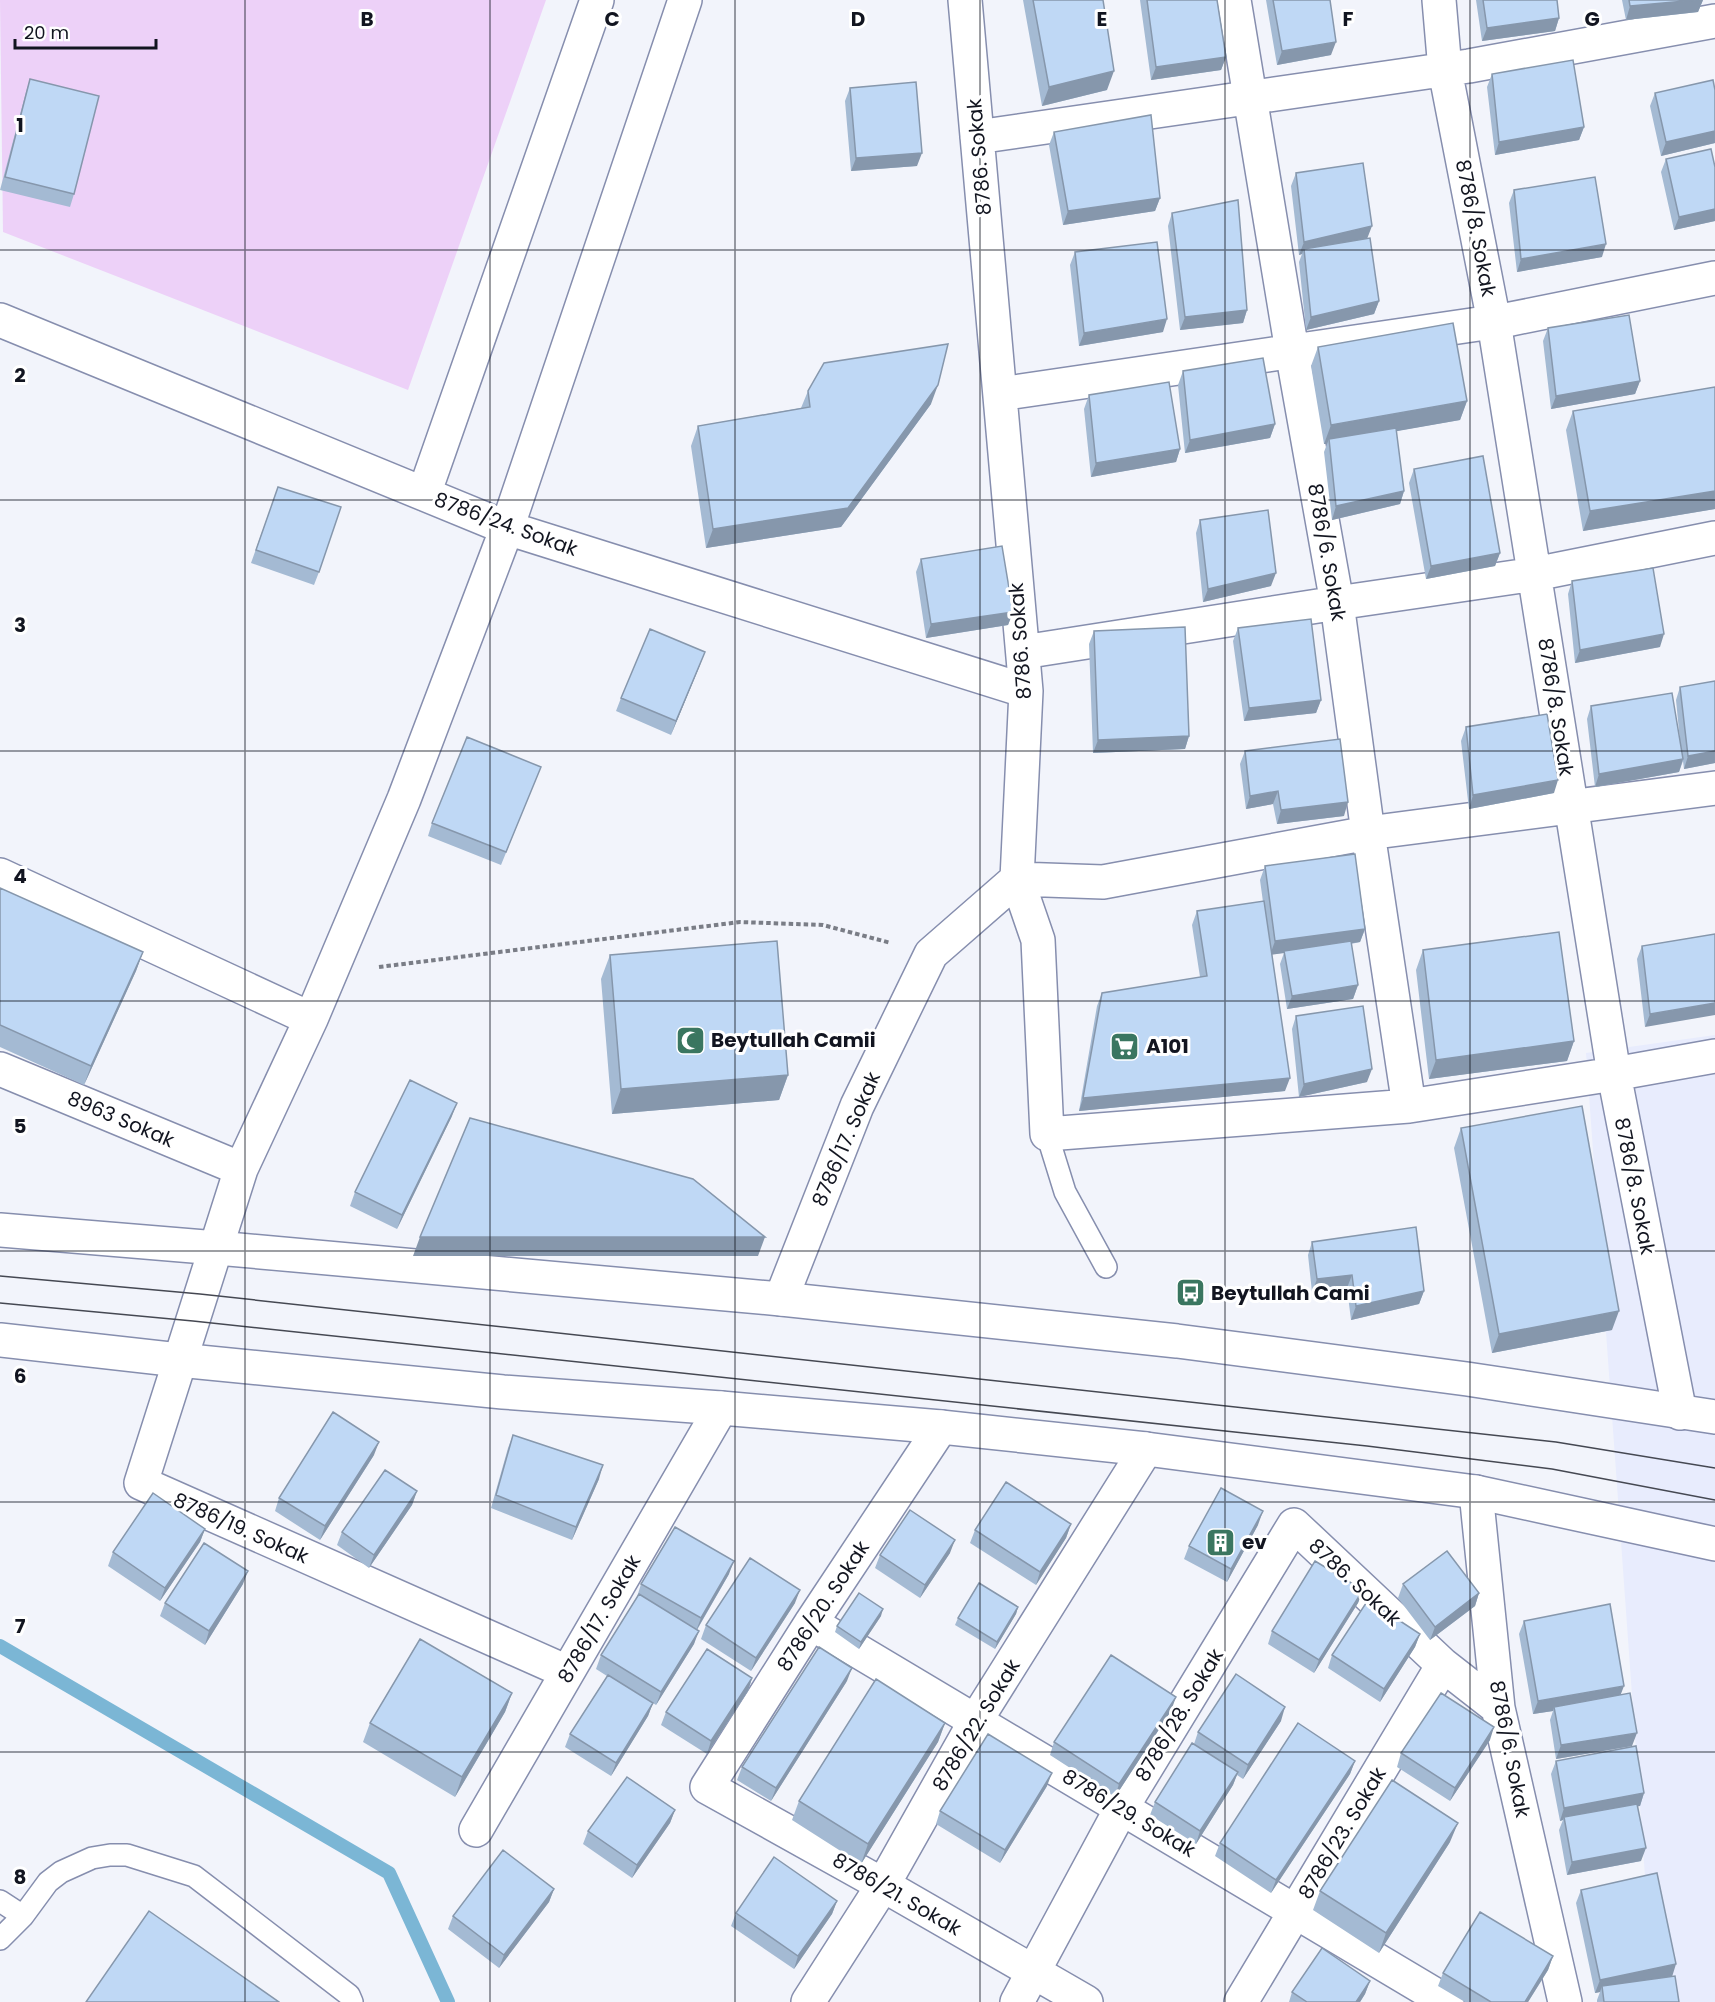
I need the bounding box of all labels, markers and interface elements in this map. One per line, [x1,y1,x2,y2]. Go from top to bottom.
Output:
text: B [360,5,374,33]
text: C [604,5,620,33]
text: D [851,5,865,33]
text: E [1097,5,1107,33]
text: F [1343,5,1354,33]
text: G [1584,5,1600,33]
scale bar [15,12,156,50]
text: 20 m [24,20,69,45]
street label: 8786. Sokak [960,97,998,217]
text: 1 [16,111,24,139]
street label: 8786/8. Sokak [1449,157,1503,300]
text: 2 [14,361,26,389]
street label: 8786/6. Sokak [1301,481,1353,624]
street label: 8786/24. Sokak [430,485,582,563]
street label: 8786. Sokak [1002,581,1038,700]
text: 3 [14,611,26,639]
street label: 8786/8. Sokak [1531,636,1581,779]
text: 4 [13,862,27,890]
mosque icon: Beytullah Camii [674,1024,706,1056]
place label: Beytullah Camii [711,1026,876,1054]
supermarket icon: A101 [1109,1030,1141,1062]
place label: A101 [1146,1032,1189,1060]
street label: 8786/17. Sokak [805,1067,887,1211]
street label: 8963 Sokak [63,1084,179,1154]
text: 5 [14,1112,27,1140]
street label: 8786/8. Sokak [1608,1115,1662,1258]
bus stop icon: Beytullah Cami [1174,1277,1206,1309]
place label: Beytullah Cami [1211,1279,1370,1307]
text: 6 [14,1362,26,1390]
street label: 8786/19. Sokak [169,1486,314,1571]
building icon: ev [1205,1526,1237,1558]
place label: ev [1242,1528,1267,1556]
street label: 8786. Sokak [1303,1532,1408,1633]
street label: 8786/20. Sokak [770,1535,876,1677]
street label: 8786/17. Sokak [551,1549,647,1688]
text: 7 [15,1612,26,1640]
street label: 8786/28. Sokak [1128,1643,1230,1787]
street label: 8786/22. Sokak [925,1653,1027,1796]
street label: 8786/6. Sokak [1483,1678,1537,1821]
street label: 8786/23. Sokak [1291,1761,1393,1904]
street label: 8786/29. Sokak [1057,1762,1201,1864]
street label: 8786/21. Sokak [827,1846,967,1943]
text: 8 [14,1863,26,1891]

